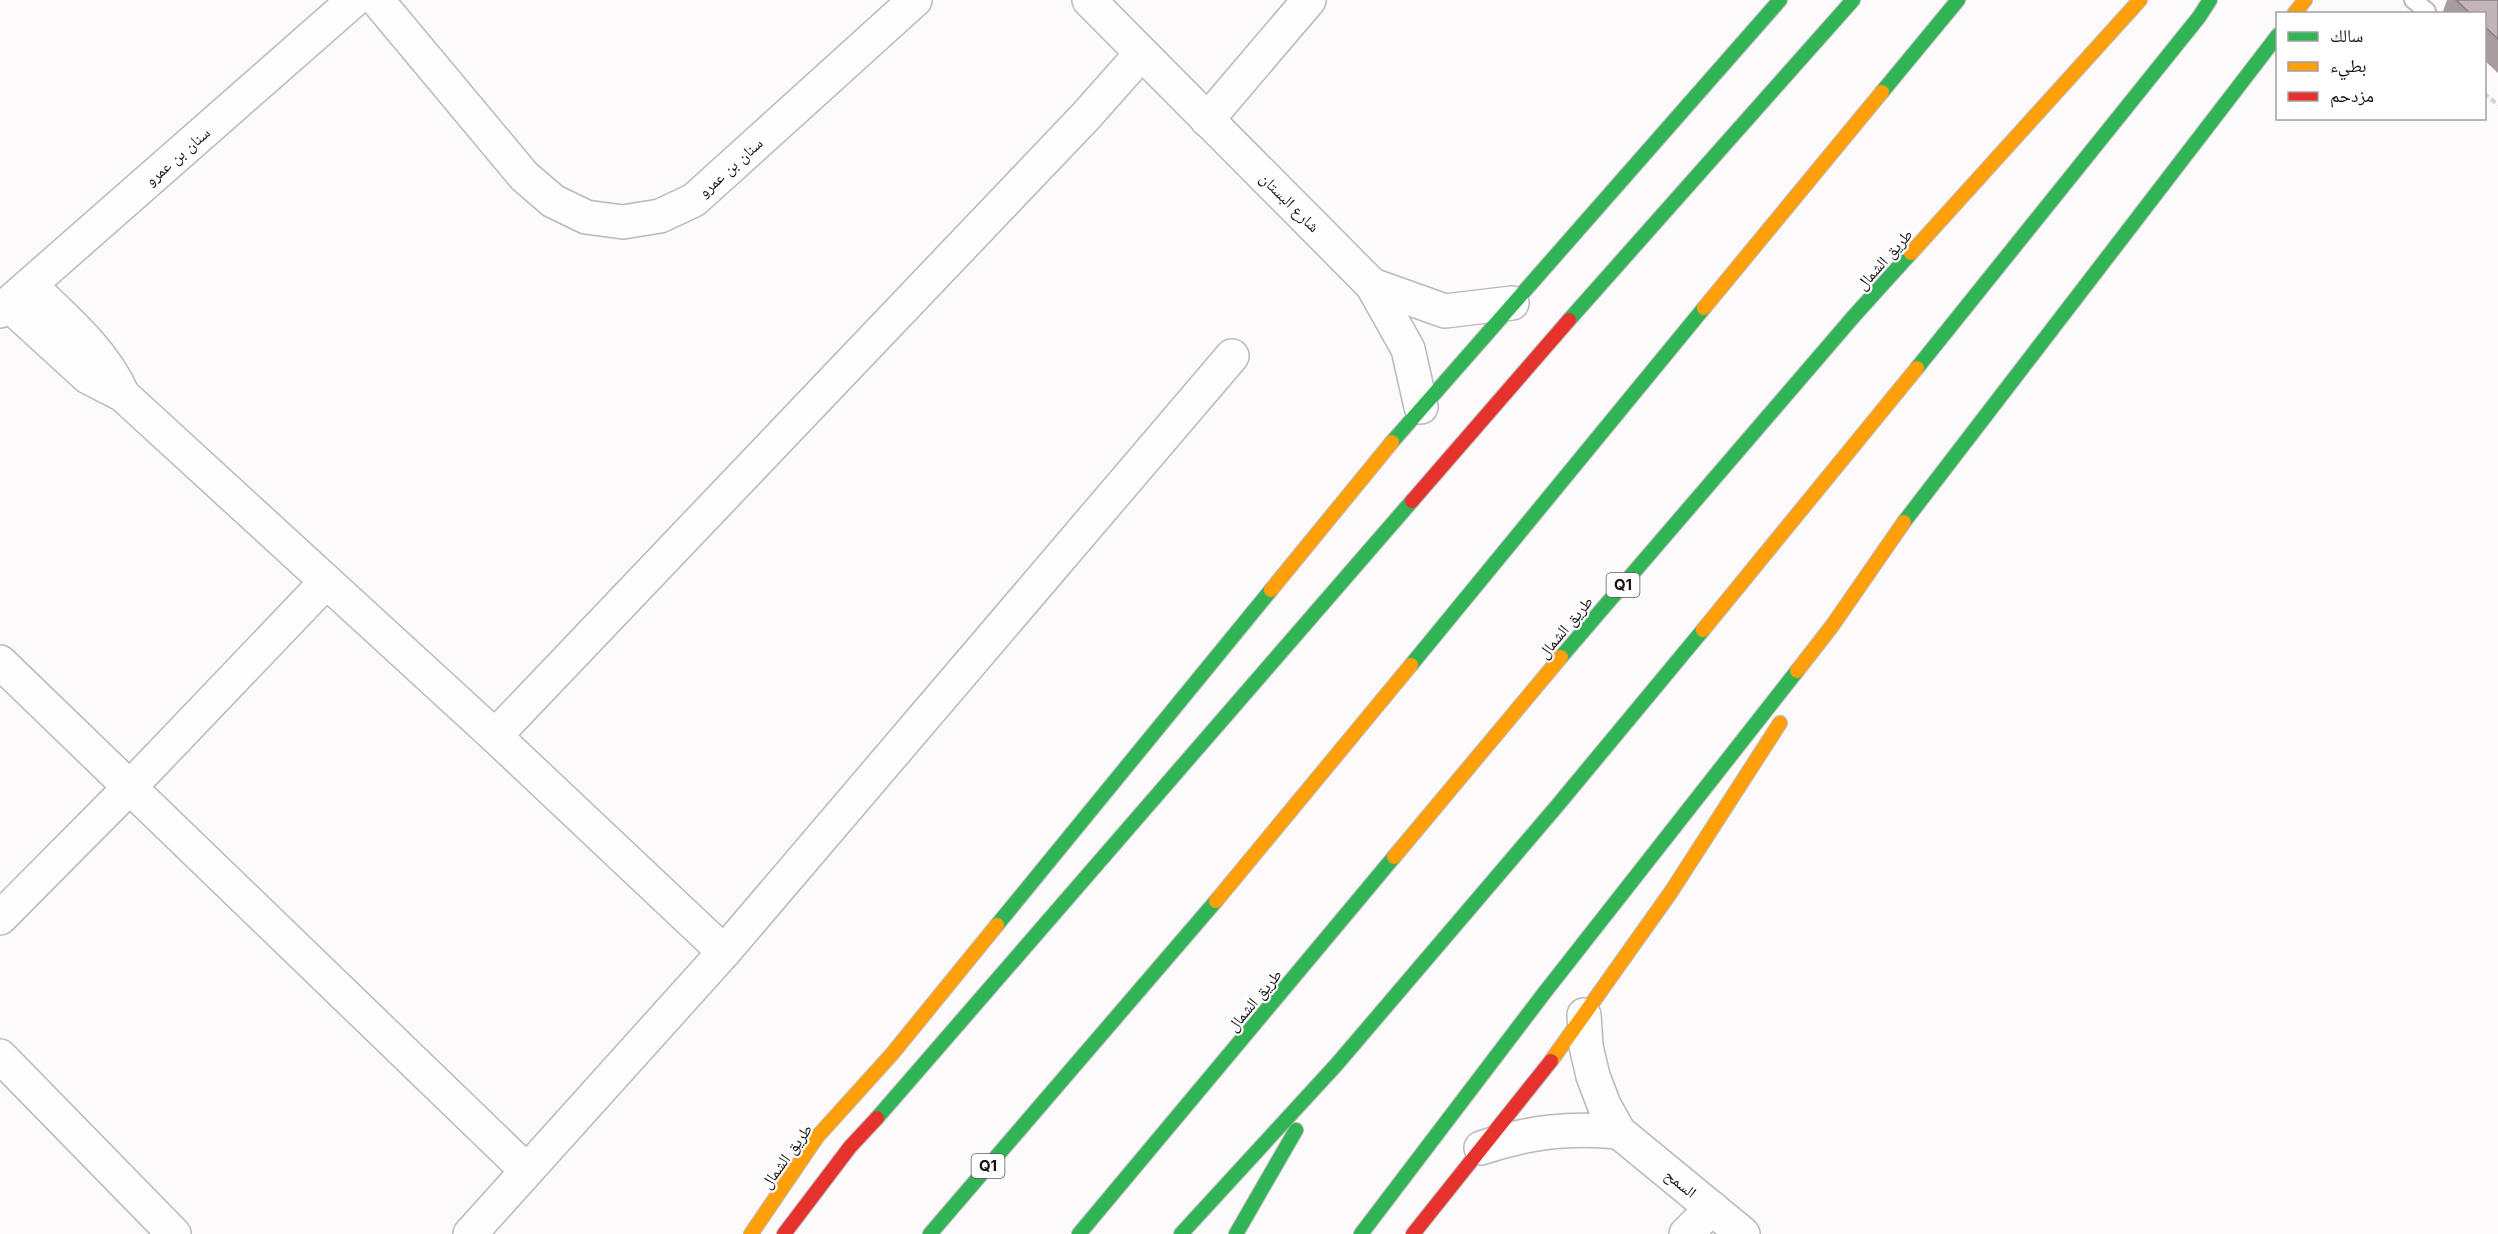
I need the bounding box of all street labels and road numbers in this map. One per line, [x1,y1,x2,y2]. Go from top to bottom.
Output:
street label: سنان بن عمرو [140,122,214,191]
street label: سنان بن عمرو [694,133,767,202]
street label: شارع البستان [1255,168,1324,237]
street label: طريق الشمال [1851,224,1917,294]
road number: Q1 [1606,573,1640,597]
street label: طريق الشمال [1533,592,1598,663]
street label: طريق الشمال [1222,965,1287,1036]
street label: طريق الشمال [756,1120,817,1193]
road number: Q1 [972,1154,1004,1178]
street label: السمح [1660,1164,1701,1203]

